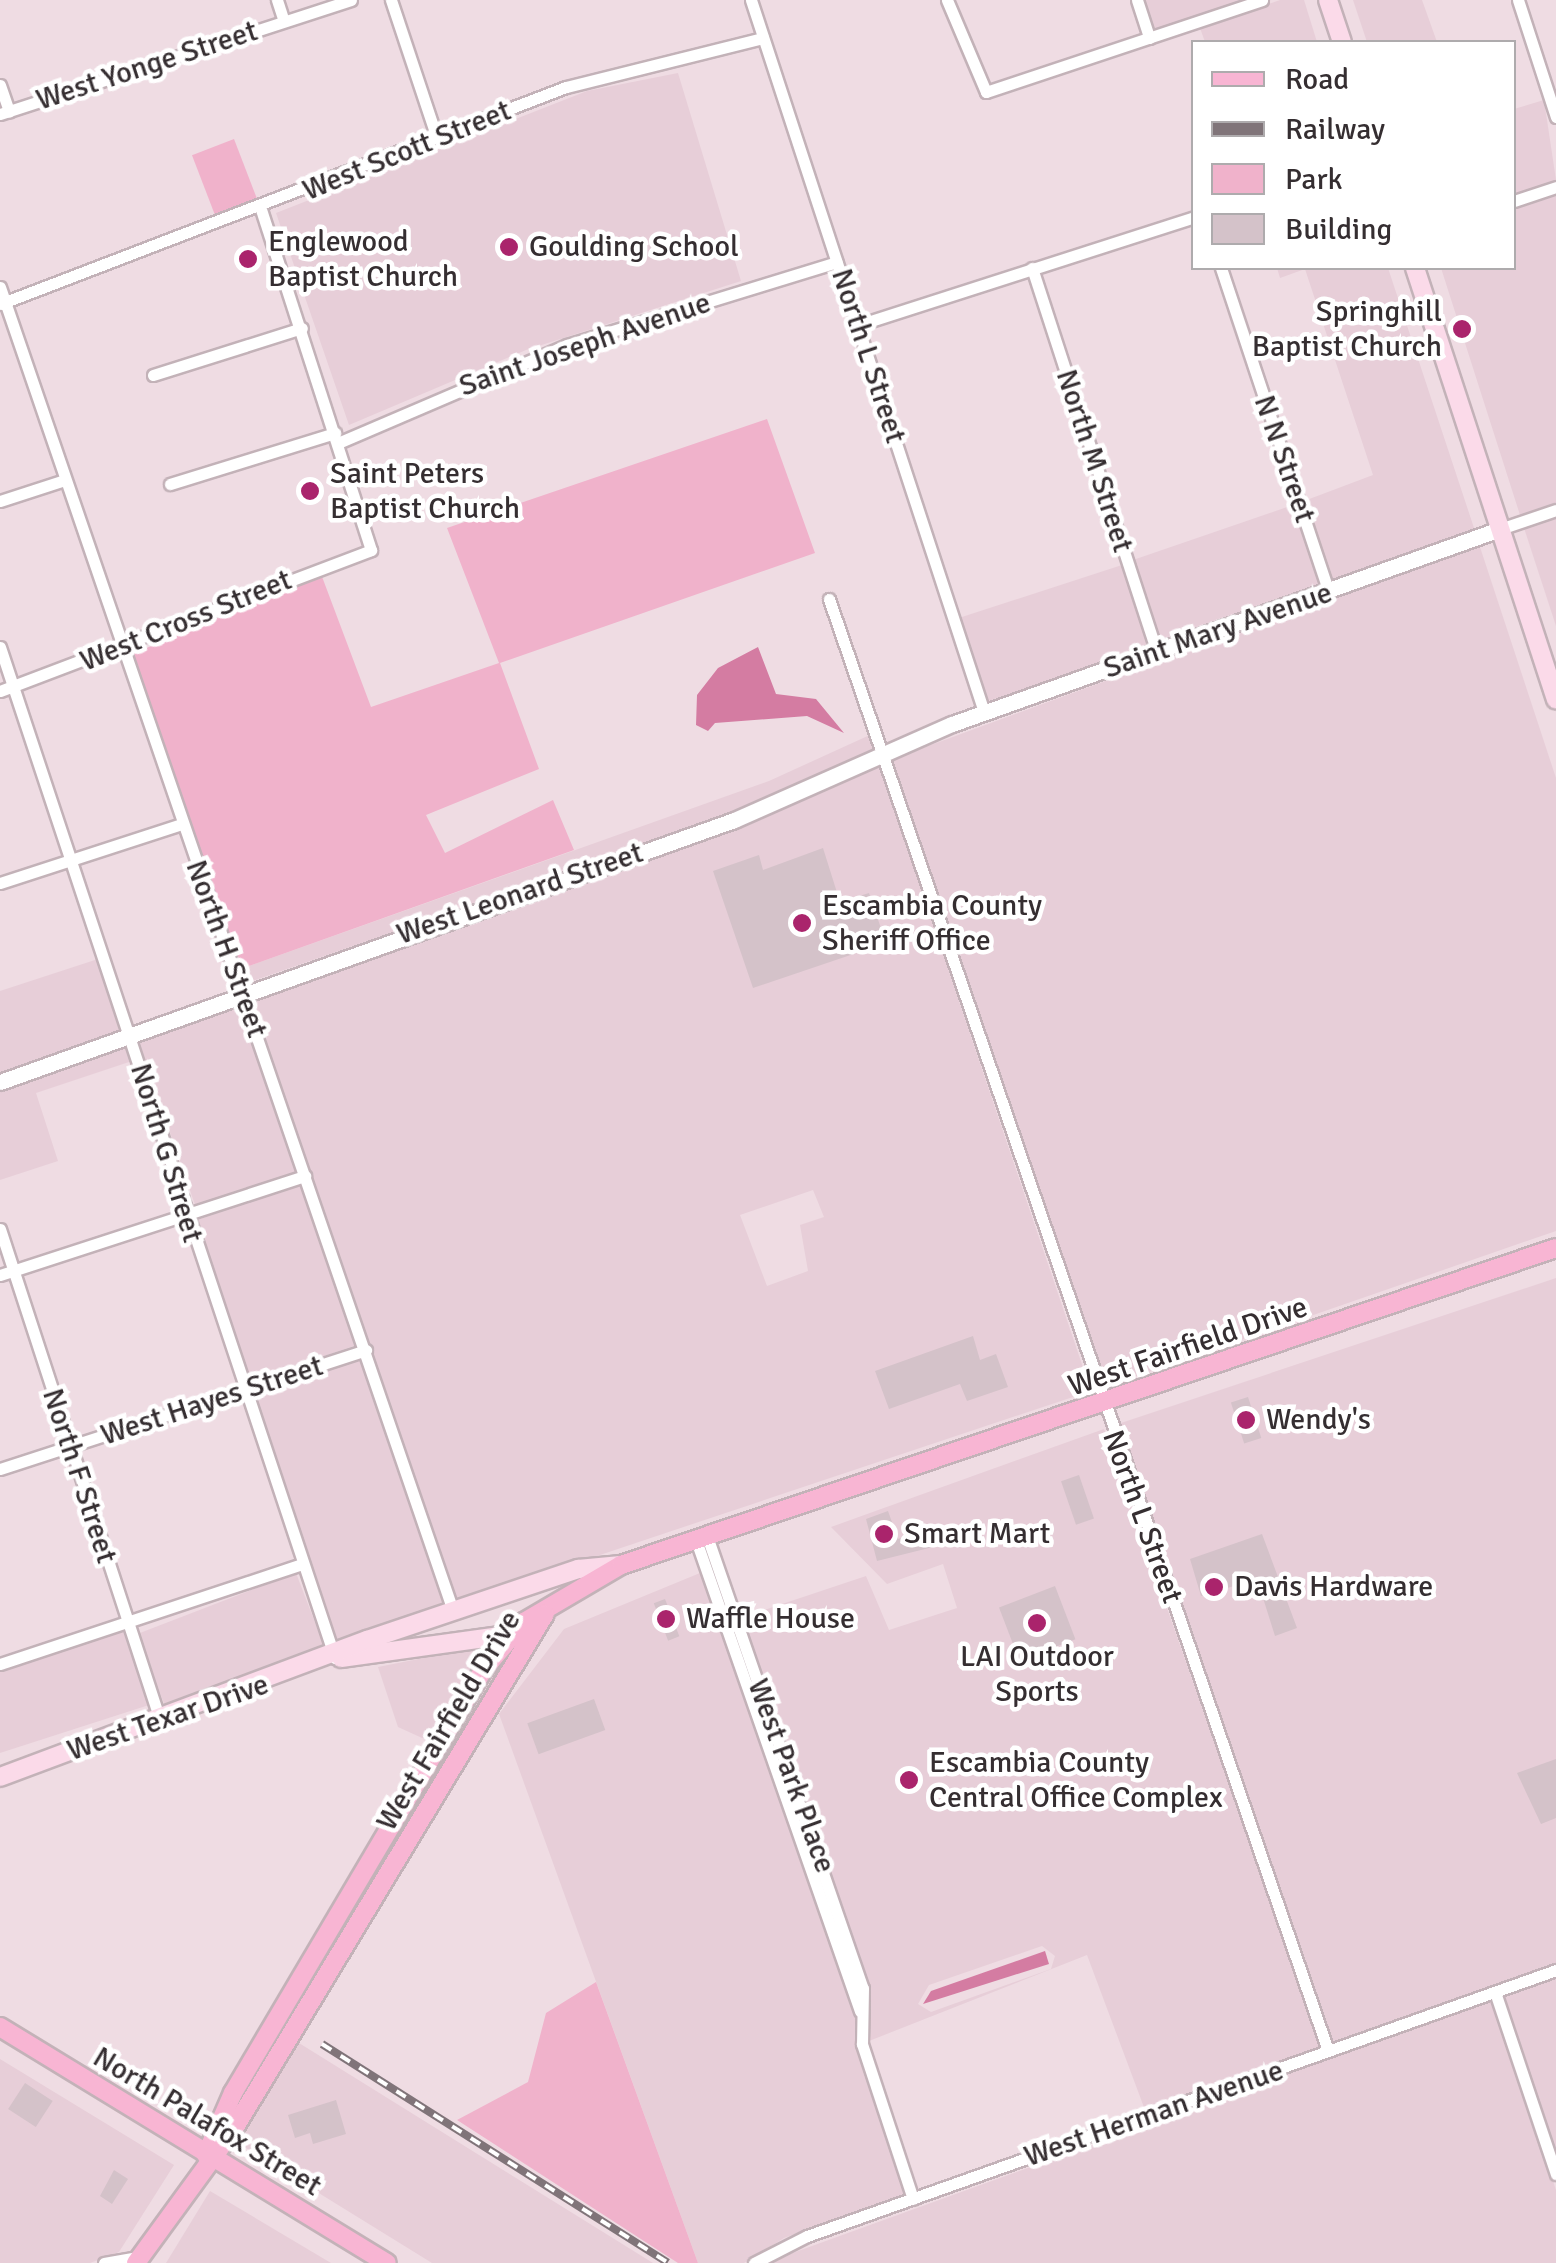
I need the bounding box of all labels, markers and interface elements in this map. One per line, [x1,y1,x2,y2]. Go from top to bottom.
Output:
street label: West Yonge Street [32,13,262,119]
legend [1191,40,1516,270]
text: Road [1285,61,1349,98]
street label: West Scott Street [298,93,516,209]
text: Railway [1285,111,1385,148]
text: Park [1285,161,1343,198]
text: Building [1285,211,1392,248]
place label: Englewood Baptist Church [268,224,458,294]
place label: Goulding School [529,229,739,265]
marker: Goulding School [498,236,520,258]
marker: Englewood Baptist Church [237,248,259,270]
street label: North L Street [823,264,913,448]
street label: Saint Joseph Avenue [455,285,715,405]
place label: Springhill Baptist Church [1252,294,1442,364]
marker: Springhill Baptist Church [1451,318,1473,340]
street label: North M Street [1048,365,1140,557]
street label: N N Street [1245,391,1323,527]
place label: Saint Peters Baptist Church [330,456,520,526]
marker: Saint Peters Baptist Church [299,480,321,502]
street label: West Cross Street [75,562,297,680]
street label: Saint Mary Avenue [1099,575,1337,687]
street label: West Leonard Street [392,835,648,953]
street label: North H Street [177,855,275,1043]
place label: Escambia County Sheriff Office [822,888,1042,958]
marker: Escambia County Sheriff Office [791,912,813,934]
street label: North G Street [122,1059,210,1247]
street label: West Fairfield Drive [1064,1289,1312,1405]
street label: West Hayes Street [96,1348,328,1454]
street label: North F Street [34,1384,124,1568]
place label: Wendy's [1266,1402,1371,1438]
marker: Wendy's [1235,1409,1257,1431]
street label: North L Street [1094,1426,1190,1608]
place label: Smart Mart [904,1516,1050,1552]
marker: Smart Mart [873,1523,895,1545]
place label: Davis Hardware [1234,1569,1433,1605]
marker: Davis Hardware [1203,1576,1225,1598]
place label: Waffle House [686,1601,855,1637]
street label: West Fairfield Drive [369,1604,529,1838]
marker: Waffle House [655,1608,677,1630]
marker: LAI Outdoor Sports [1026,1612,1048,1634]
place label: LAI Outdoor Sports [960,1639,1114,1710]
street label: West Texar Drive [63,1667,273,1769]
street label: West Park Place [739,1674,843,1878]
place label: Escambia County Central Office Complex [929,1745,1223,1816]
marker: Escambia County Central Office Complex [898,1769,920,1791]
street label: North Palafox Street [86,2040,328,2204]
street label: West Herman Avenue [1020,2053,1288,2175]

